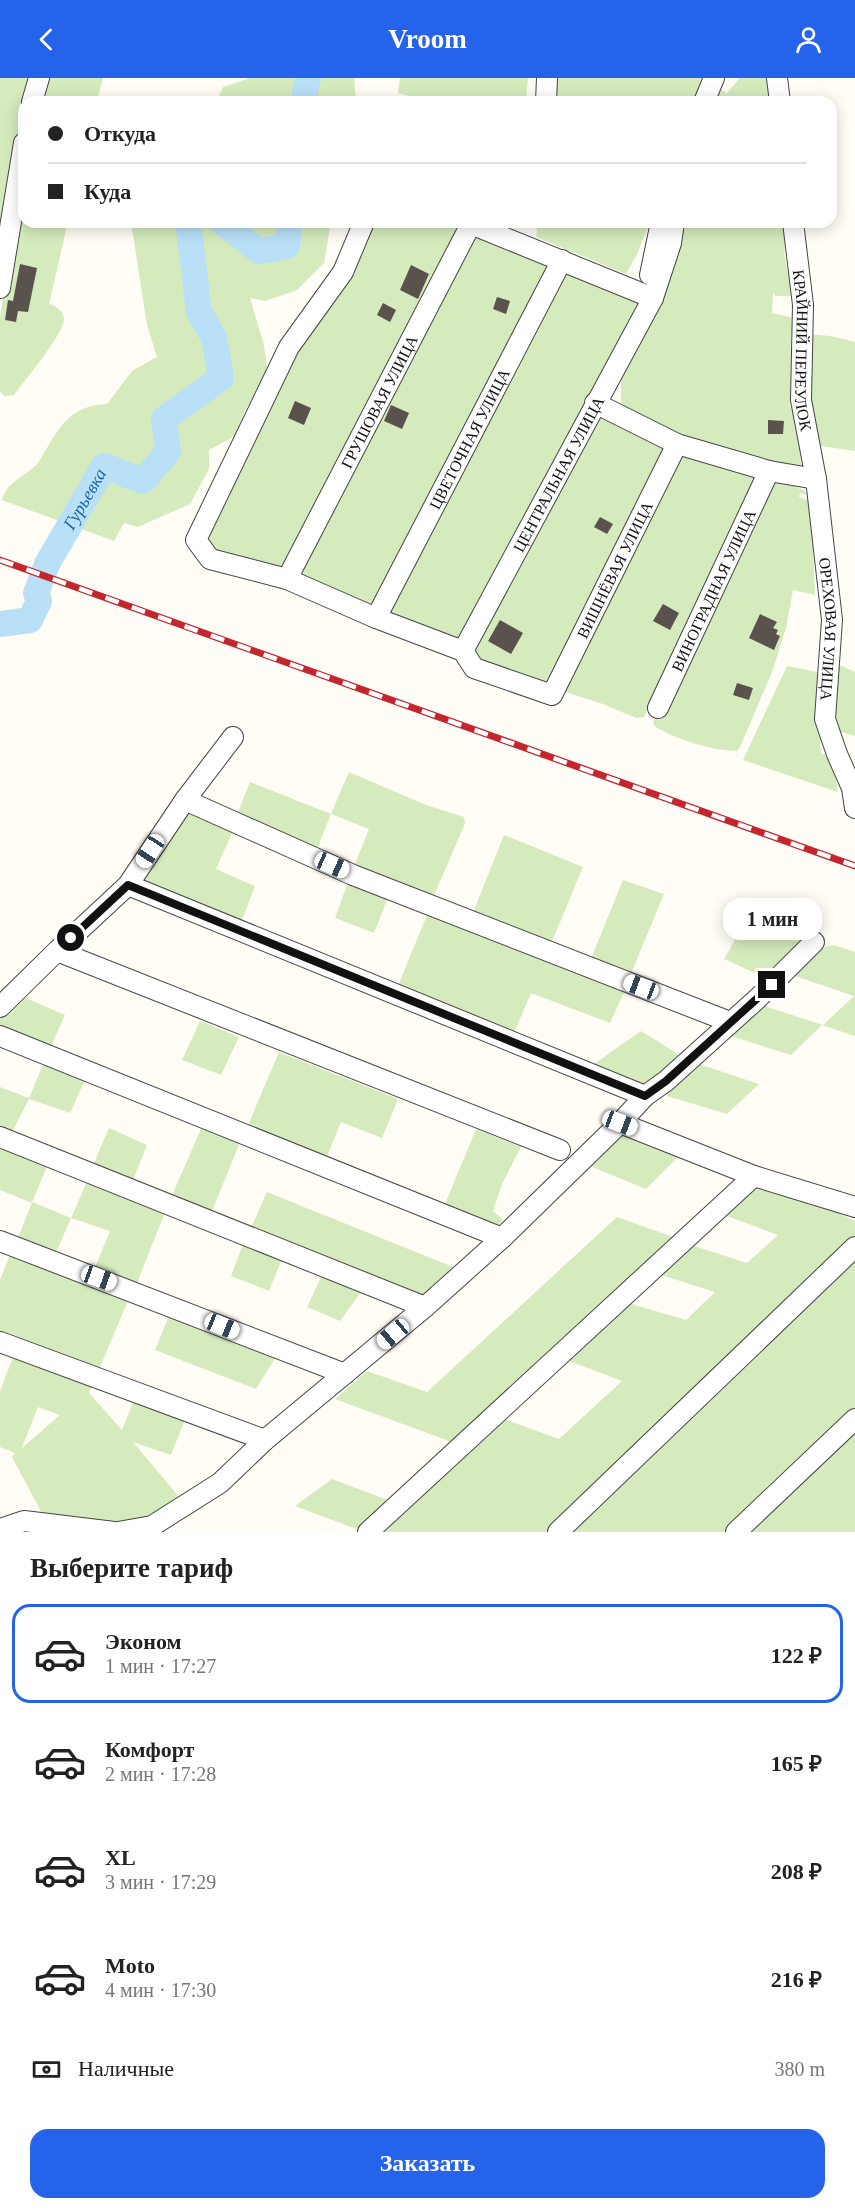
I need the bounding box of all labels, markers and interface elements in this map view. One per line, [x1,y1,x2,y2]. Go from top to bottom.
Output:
icon: back [30,23,63,56]
icon: person [792,23,825,56]
text: Vroom [388,24,467,54]
text: Откуда [84,121,156,146]
text: Куда [84,179,131,204]
street label: КРАЙНИЙ ПЕРЕУЛОК [790,269,815,433]
street label: ГРУШОВАЯ УЛИЦА [338,332,421,471]
street label: ЦВЕТОЧНАЯ УЛИЦА [426,365,513,513]
street label: ЦЕНТРАЛЬНАЯ УЛИЦА [510,393,608,555]
water label: Гурьевка [59,465,110,534]
street label: ВИШНЁВАЯ УЛИЦА [574,498,656,641]
street label: ВИНОГРАДНАЯ УЛИЦА [668,506,759,674]
street label: ОРЕХОВАЯ УЛИЦА [816,557,840,702]
car [133,831,167,871]
car [312,849,352,881]
callout: 1 мин [722,898,822,940]
text: 1 мин [747,908,798,930]
route start [57,924,84,951]
route end [758,971,785,998]
car [621,972,661,1002]
car [600,1108,640,1138]
car [79,1263,119,1293]
car [202,1311,242,1341]
car [373,1316,413,1352]
text: Выберите тариф [30,1553,233,1583]
icon: car [33,1627,87,1681]
text: Эконом [105,1629,182,1654]
text: 122 ₽ [771,1643,822,1668]
text: 1 мин · 17:27 [105,1655,216,1677]
icon: car [33,1735,87,1789]
text: Комфорт [105,1737,194,1762]
text: 165 ₽ [771,1751,822,1776]
text: 2 мин · 17:28 [105,1763,216,1785]
icon: car [33,1843,87,1897]
text: XL [105,1845,136,1870]
text: 208 ₽ [771,1859,822,1884]
text: 3 мин · 17:29 [105,1871,216,1893]
icon: car [33,1951,87,2005]
text: Moto [105,1953,155,1978]
text: 216 ₽ [771,1967,822,1992]
text: 4 мин · 17:30 [105,1979,216,2001]
icon: cash [30,2053,63,2086]
text: Наличные [78,2056,174,2081]
text: 380 m [774,2058,825,2080]
button: Заказать [30,2129,825,2198]

